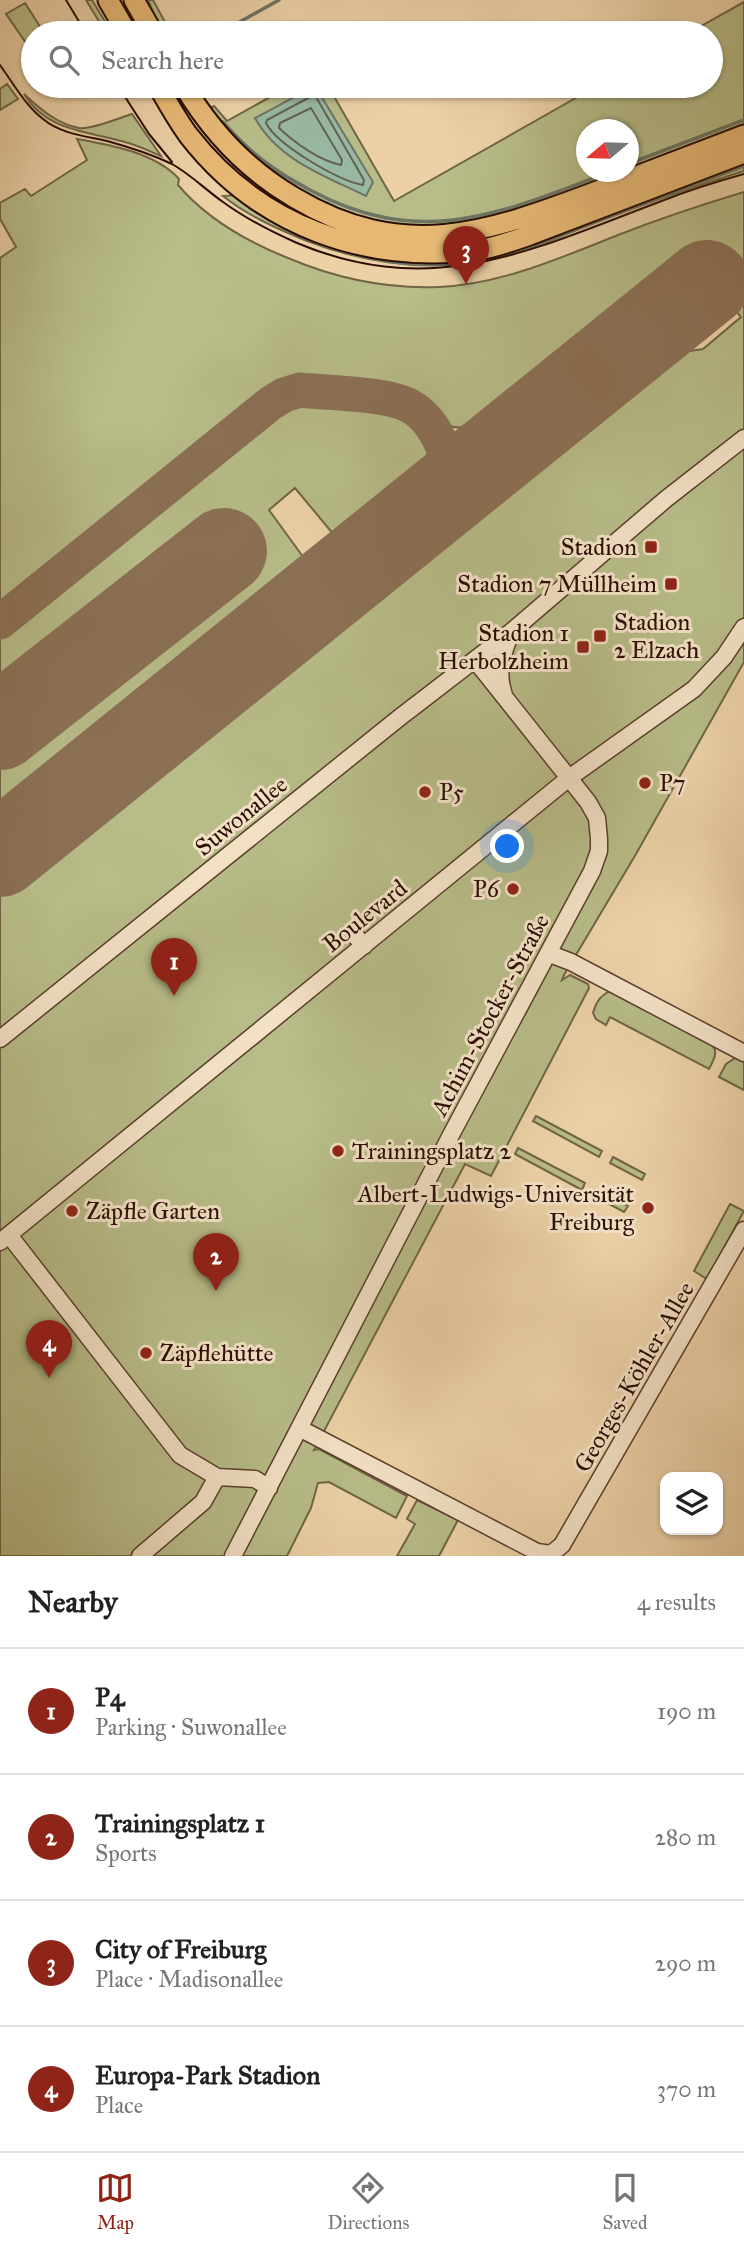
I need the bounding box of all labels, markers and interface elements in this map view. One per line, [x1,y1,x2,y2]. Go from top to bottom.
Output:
search box [21,21,723,98]
icon: search [45,41,83,79]
text: Search here [101,44,224,76]
north arrow [576,119,639,182]
pin: 3 [443,226,489,284]
place label: Stadion [561,532,637,562]
marker: Stadion [643,539,659,555]
place label: Stadion 7 Müllheim [457,569,657,599]
marker: Stadion 7 Müllheim [663,576,679,592]
place label: Stadion 2 Elzach [614,607,699,665]
place label: Stadion 1 Herbolzheim [438,618,569,676]
marker: Stadion 2 Elzach [592,628,608,644]
marker: Stadion 1 Herbolzheim [575,639,591,655]
place label: P7 [659,768,686,798]
street label: Suwonallee [189,770,293,862]
marker: P7 [637,775,653,791]
place label: P5 [439,777,464,807]
marker: P5 [417,784,433,800]
your location [490,829,524,863]
street label: Boulevard [317,873,413,959]
place label: P6 [473,874,500,904]
marker: P6 [505,881,521,897]
street label: Achim-Stocker-Straße [424,909,556,1122]
pin: 1 [151,938,197,996]
place label: Trainingsplatz 2 [352,1136,511,1166]
marker: Trainingsplatz 2 [330,1143,346,1159]
place label: Albert-Ludwigs-Universität Freiburg [356,1179,635,1237]
place label: Zäpfle Garten [86,1196,220,1226]
marker: Albert-Ludwigs-Universität Freiburg [640,1200,656,1216]
marker: Zäpfle Garten [64,1203,80,1219]
pin: 2 [193,1233,239,1291]
street label: Georges-Köhler-Allee [567,1276,701,1478]
pin: 4 [26,1320,72,1378]
place label: Zäpflehütte [160,1338,274,1368]
marker: Zäpflehütte [138,1345,154,1361]
map controls [660,1472,723,1535]
button: layers [660,1472,723,1535]
text: Nearby [28,1584,118,1620]
text: 4 results [637,1588,716,1616]
text: P4 [95,1681,124,1713]
text: 1 [46,1697,56,1725]
text: 190 m [657,1697,716,1725]
text: Parking · Suwonallee [95,1713,287,1741]
text: Trainingsplatz 1 [95,1807,265,1839]
text: 2 [45,1823,57,1851]
text: 280 m [655,1823,716,1851]
text: Sports [95,1839,157,1867]
text: City of Freiburg [95,1933,266,1965]
text: 3 [46,1949,56,1977]
text: 290 m [655,1949,716,1977]
text: Place · Madisonallee [95,1965,283,1993]
text: Europa-Park Stadion [95,2059,320,2091]
text: 4 [45,2075,57,2103]
text: 370 m [657,2075,716,2103]
text: Place [95,2091,143,2119]
tab: Map [96,2169,134,2234]
tab: Directions [327,2169,409,2234]
tab: Saved [602,2169,648,2234]

